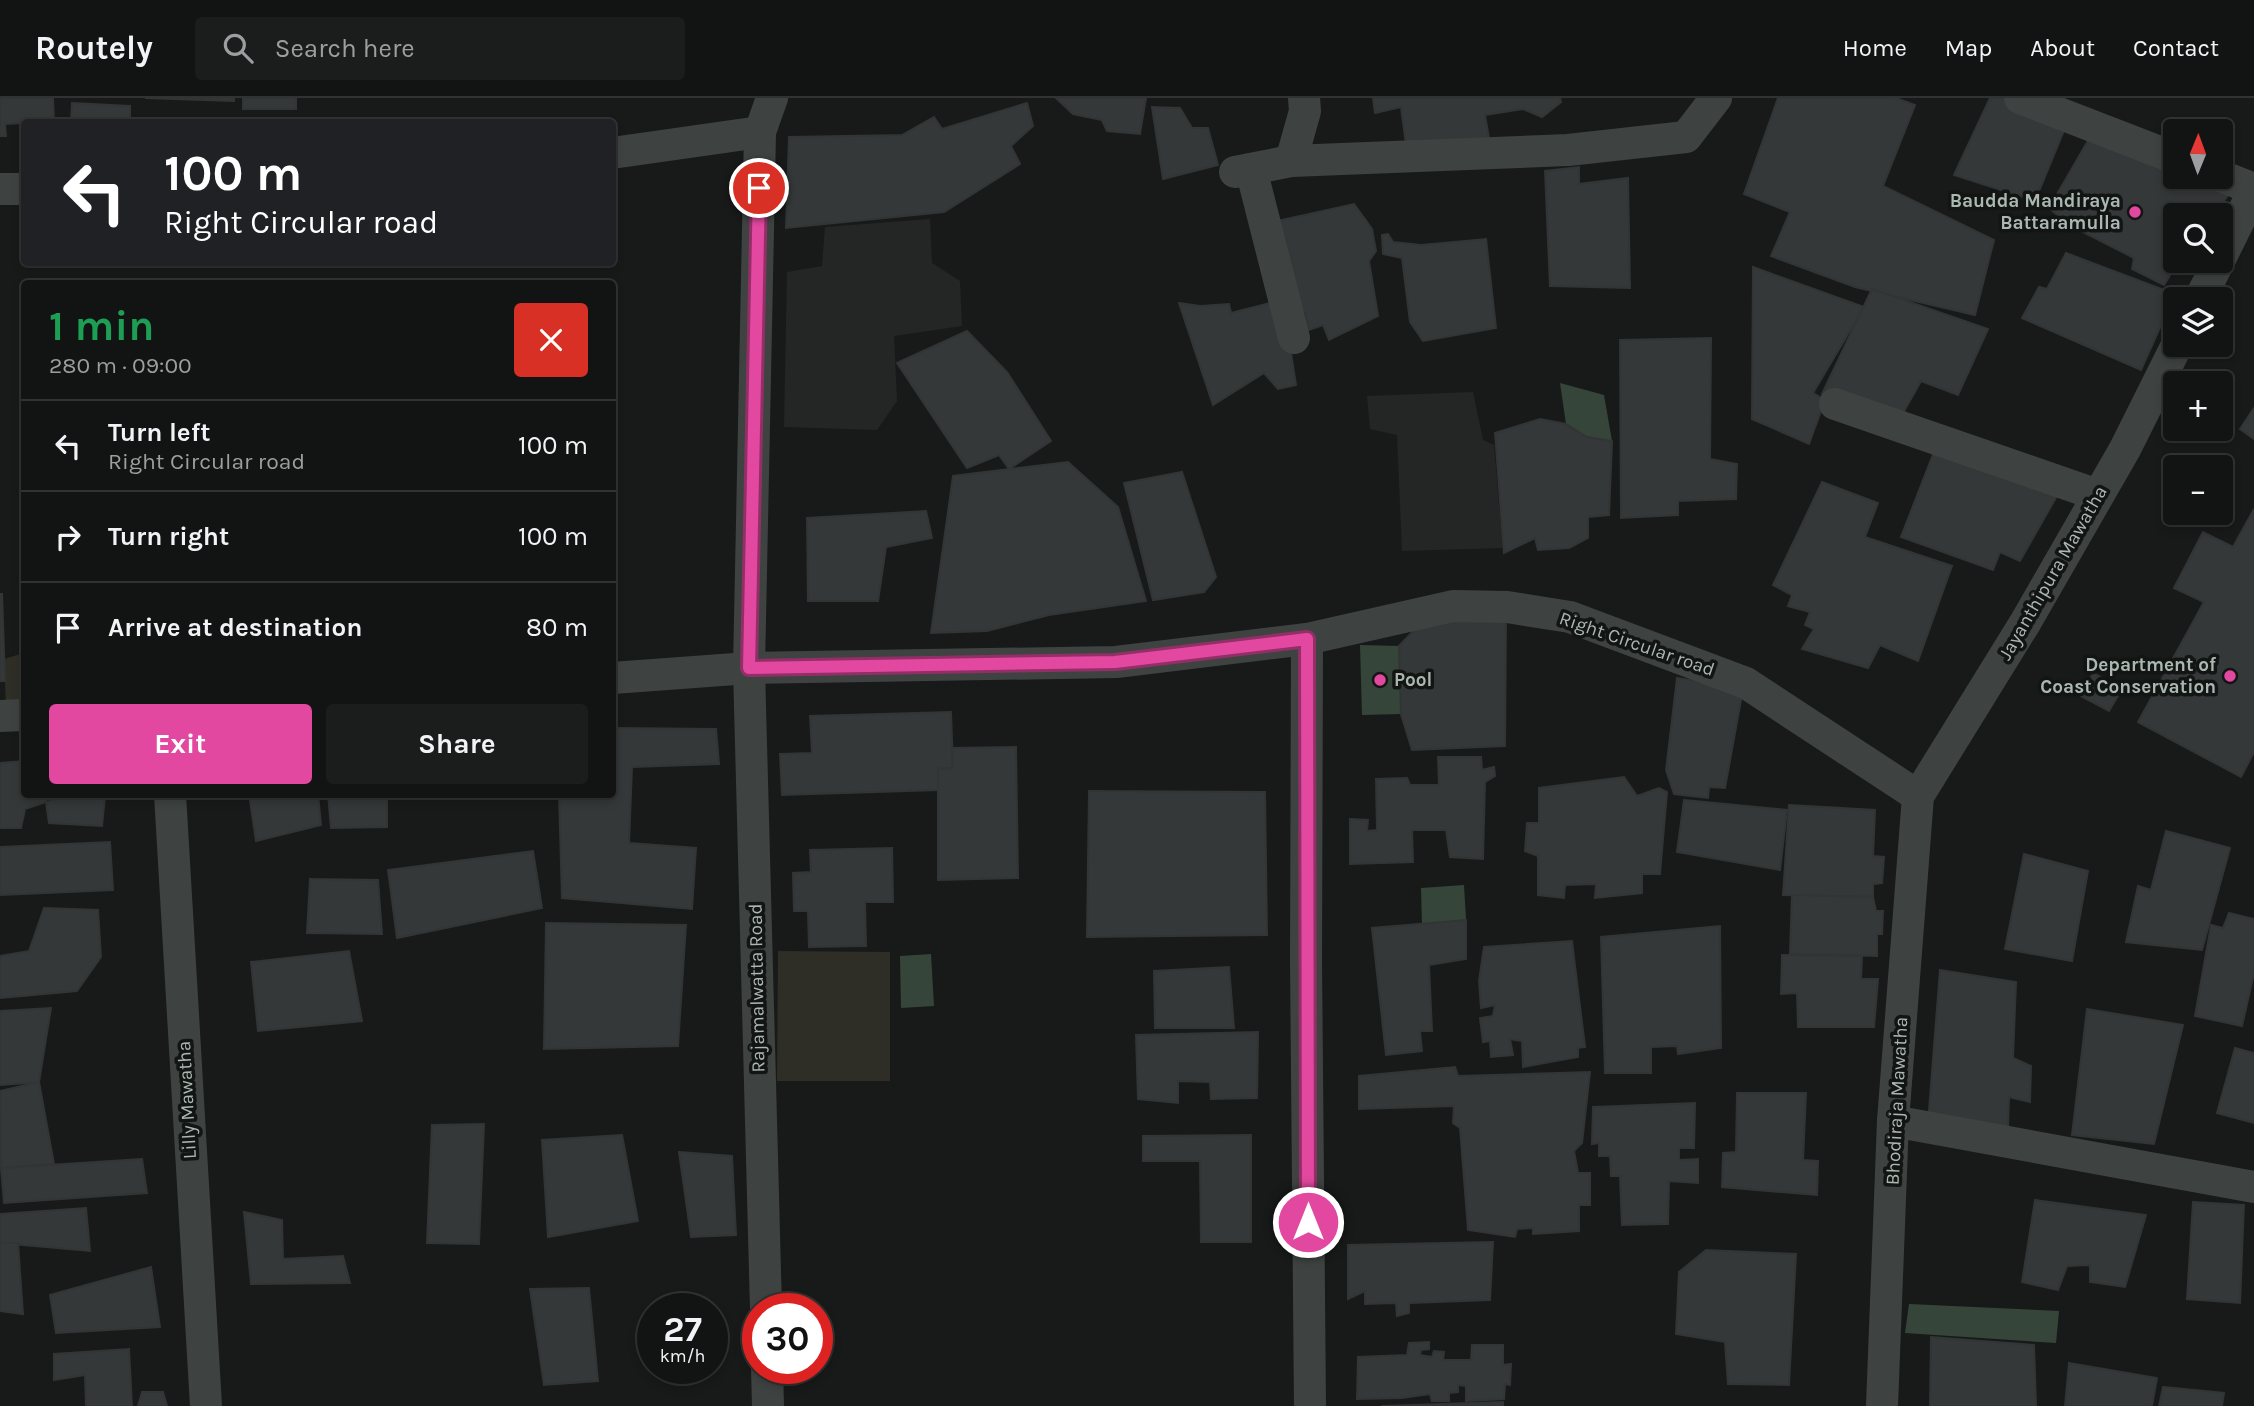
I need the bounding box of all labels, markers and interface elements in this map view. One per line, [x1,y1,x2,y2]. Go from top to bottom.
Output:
search box [195,17,685,80]
text: Routely [35,29,153,67]
icon: search [219,29,257,67]
text: Search here [275,33,415,64]
text: Home [1843,34,1907,62]
text: Map [1945,34,1992,62]
text: About [2030,34,2095,62]
text: Contact [2133,34,2219,62]
north arrow [2163,119,2233,189]
map controls [2163,119,2233,525]
text: 100 m [164,145,302,202]
icon: left [49,147,140,238]
pin [729,158,789,218]
icon: arrive [740,169,778,207]
place label: Baudda Mandiraya Battaramulla [1950,190,2121,234]
button: search [2163,203,2233,273]
text: Right Circular road [164,204,438,241]
marker: Baudda Mandiraya Battaramulla [2127,204,2143,220]
button: layers [2163,287,2233,357]
text: 1 min [49,301,154,351]
button: close [514,303,588,377]
text: 280 m · 09:00 [49,352,192,379]
button: + [2163,371,2233,441]
text: Turn left [108,417,210,448]
icon: left [49,427,87,465]
text: 100 m [518,430,588,461]
text: Right Circular road [108,448,305,475]
button: − [2163,455,2233,525]
street label: Jayanthipura Mawatha [1994,482,2112,664]
icon: right [49,518,87,556]
text: Turn right [108,521,229,552]
text: 100 m [518,521,588,552]
street label: Right Circular road [1556,607,1718,681]
icon: arrive [49,609,87,647]
text: Arrive at destination [108,612,362,643]
text: 80 m [526,612,588,643]
place label: Department of Coast Conservation [2040,654,2217,698]
marker: Department of Coast Conservation [2222,668,2238,684]
place label: Pool [1394,669,1432,691]
marker: Pool [1372,672,1388,688]
button: Exit [49,704,312,784]
button: Share [326,704,588,784]
street label: Rajamalwatta Road [745,903,769,1073]
street label: Bhodiraja Mawatha [1882,1016,1912,1186]
street label: Lilly Mawatha [173,1040,201,1160]
position arrow [1271,1185,1345,1259]
speed limit sign: 30 [742,1293,833,1384]
text: 27 [663,1309,702,1350]
text: km/h [660,1345,705,1367]

